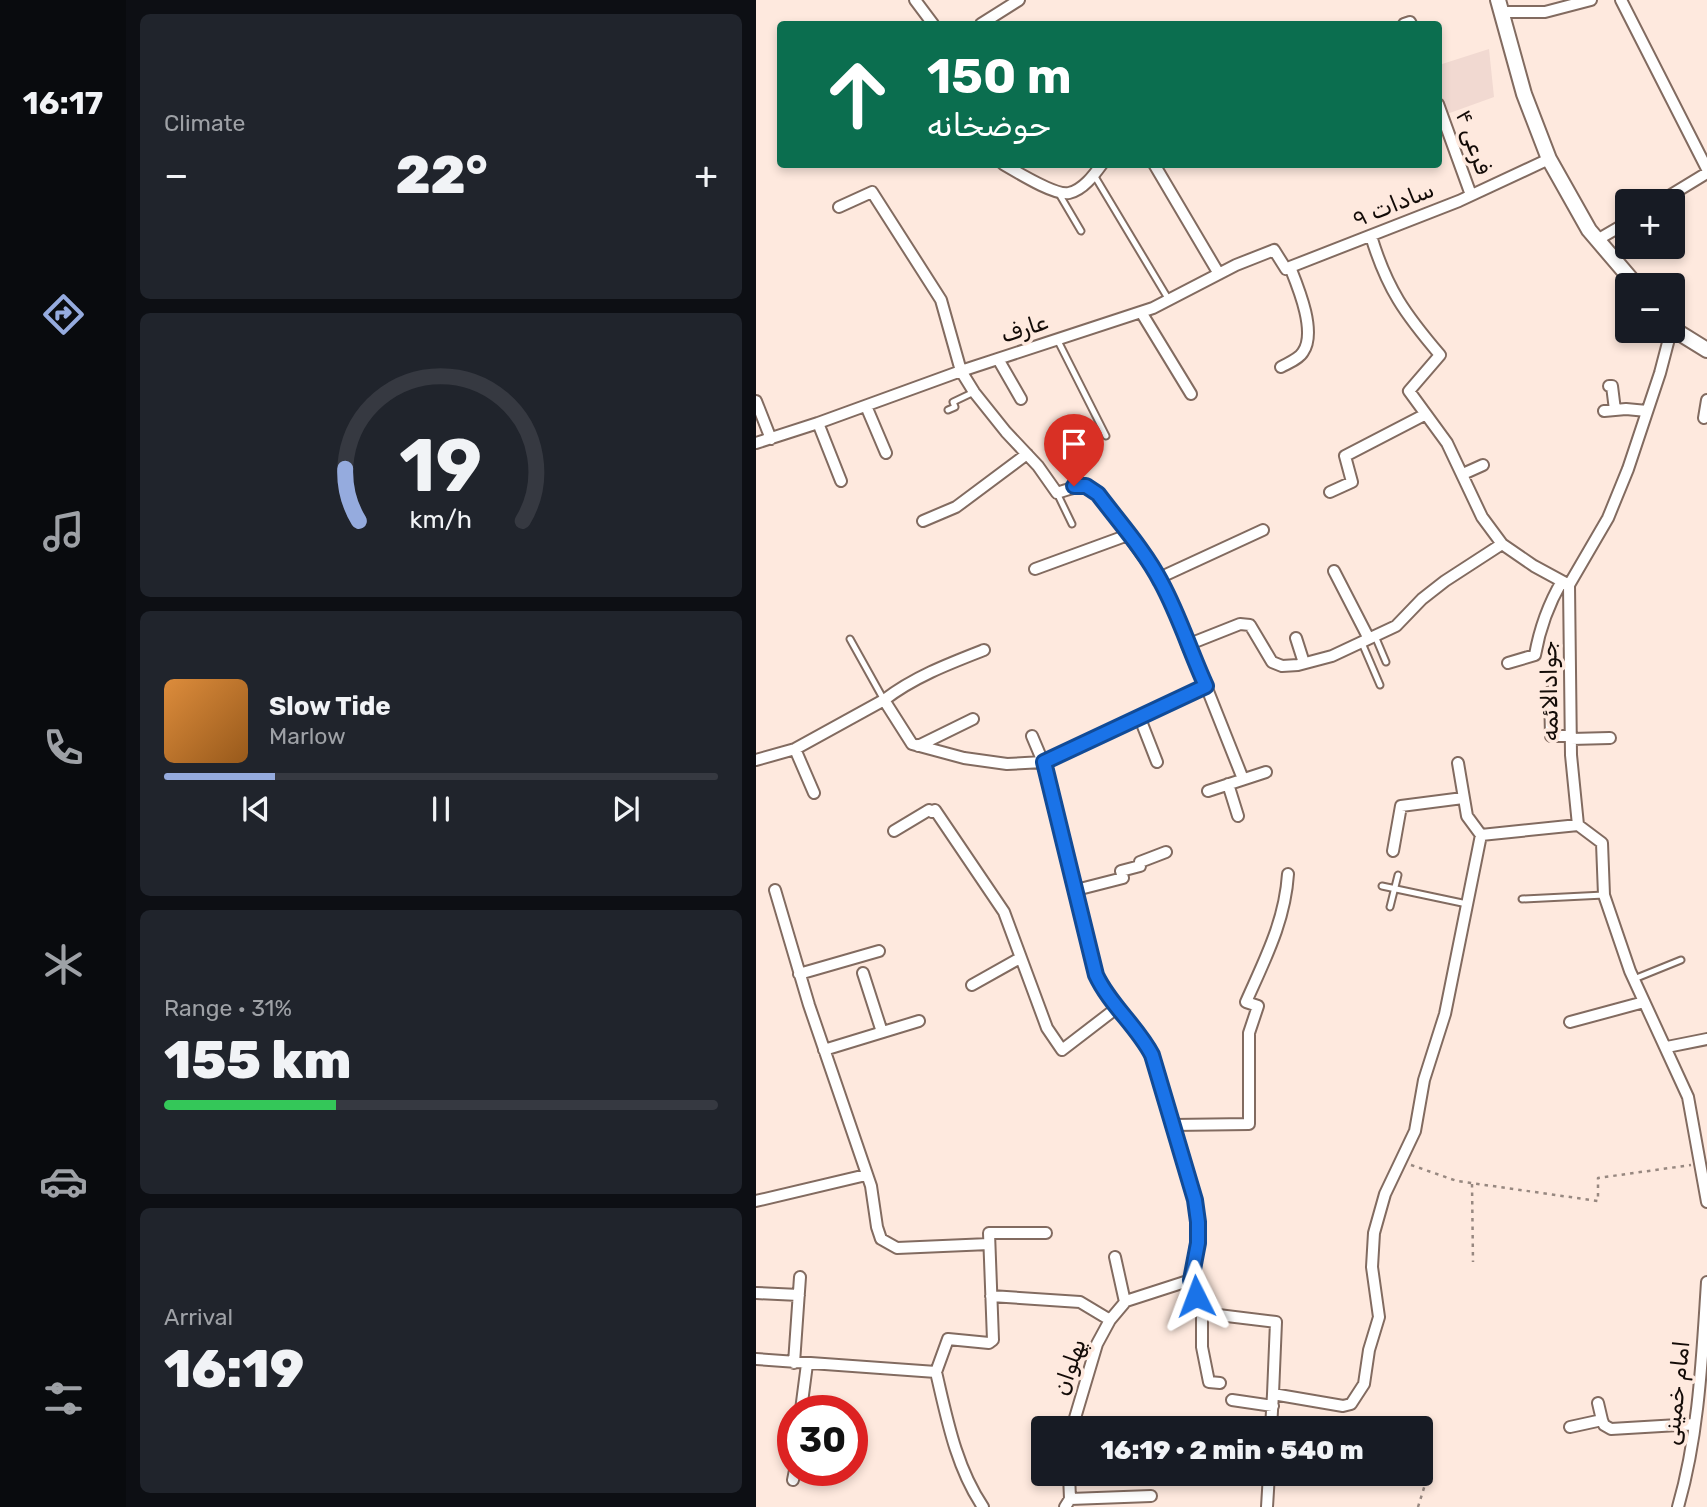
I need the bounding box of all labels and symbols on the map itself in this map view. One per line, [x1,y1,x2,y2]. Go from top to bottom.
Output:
street label: فرعی ۴ [1450,106,1498,178]
street label: سادات ۹ [1348,175,1438,233]
street label: عارف [997,307,1051,349]
pin [1044,414,1104,486]
street label: جوادالائمه [1534,641,1564,741]
position arrow [1159,1259,1233,1333]
street label: پهلوان [1046,1335,1094,1400]
street label: امام خمینی [1657,1339,1696,1447]
speed limit sign: 30 [777,1395,868,1486]

